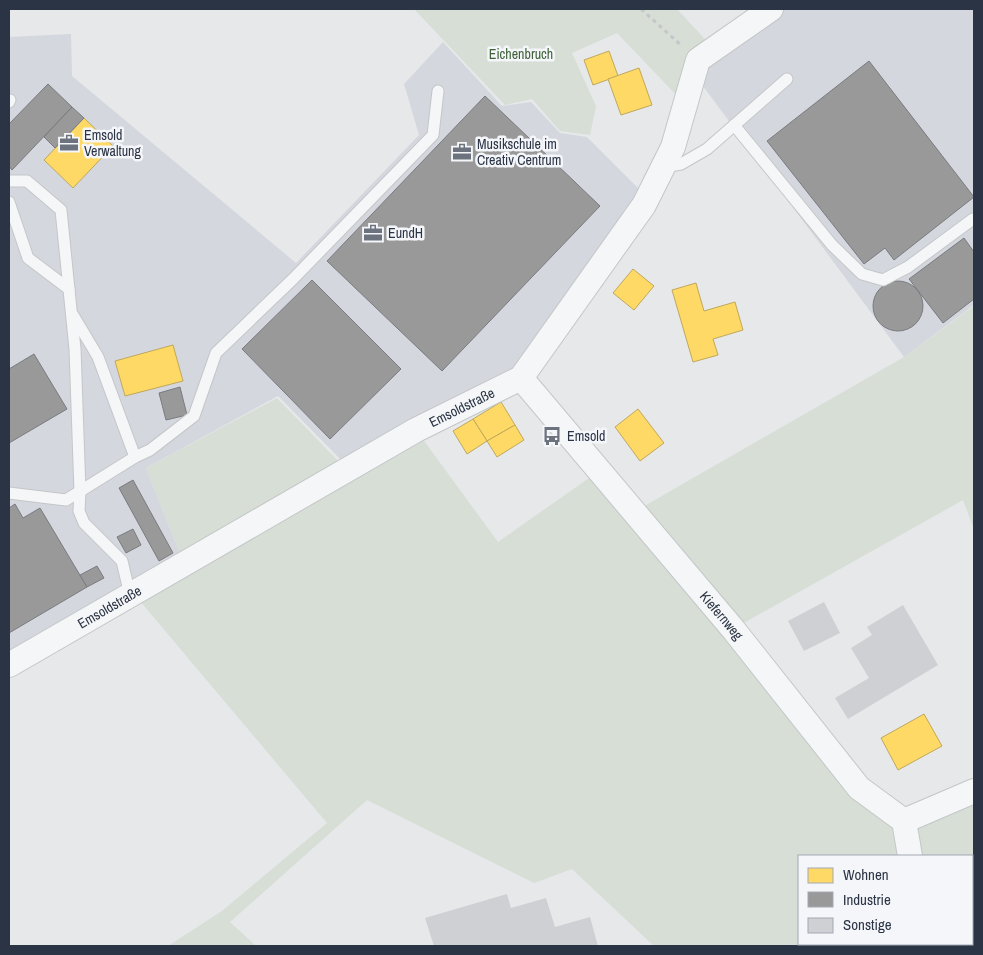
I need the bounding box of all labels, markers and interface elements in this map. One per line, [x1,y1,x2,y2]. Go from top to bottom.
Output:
park label: Eichenbruch [489,45,553,63]
place label: Emsold Verwaltung [84,126,141,160]
office icon: Emsold Verwaltung [58,132,80,154]
place label: Musikschule im Creativ Centrum [477,135,561,169]
office icon: Musikschule im Creativ Centrum [451,141,473,163]
office icon: EundH [362,222,384,244]
place label: EundH [388,224,423,242]
street label: Emsoldstraße [426,384,497,431]
bus stop icon: Emsold [541,425,563,447]
place label: Emsold [567,427,605,445]
street label: Emsoldstraße [74,581,145,633]
street label: Kiefernweg [696,588,748,644]
legend [798,855,973,945]
text: Wohnen [843,864,889,885]
text: Industrie [843,889,891,910]
text: Sonstige [843,914,892,935]

